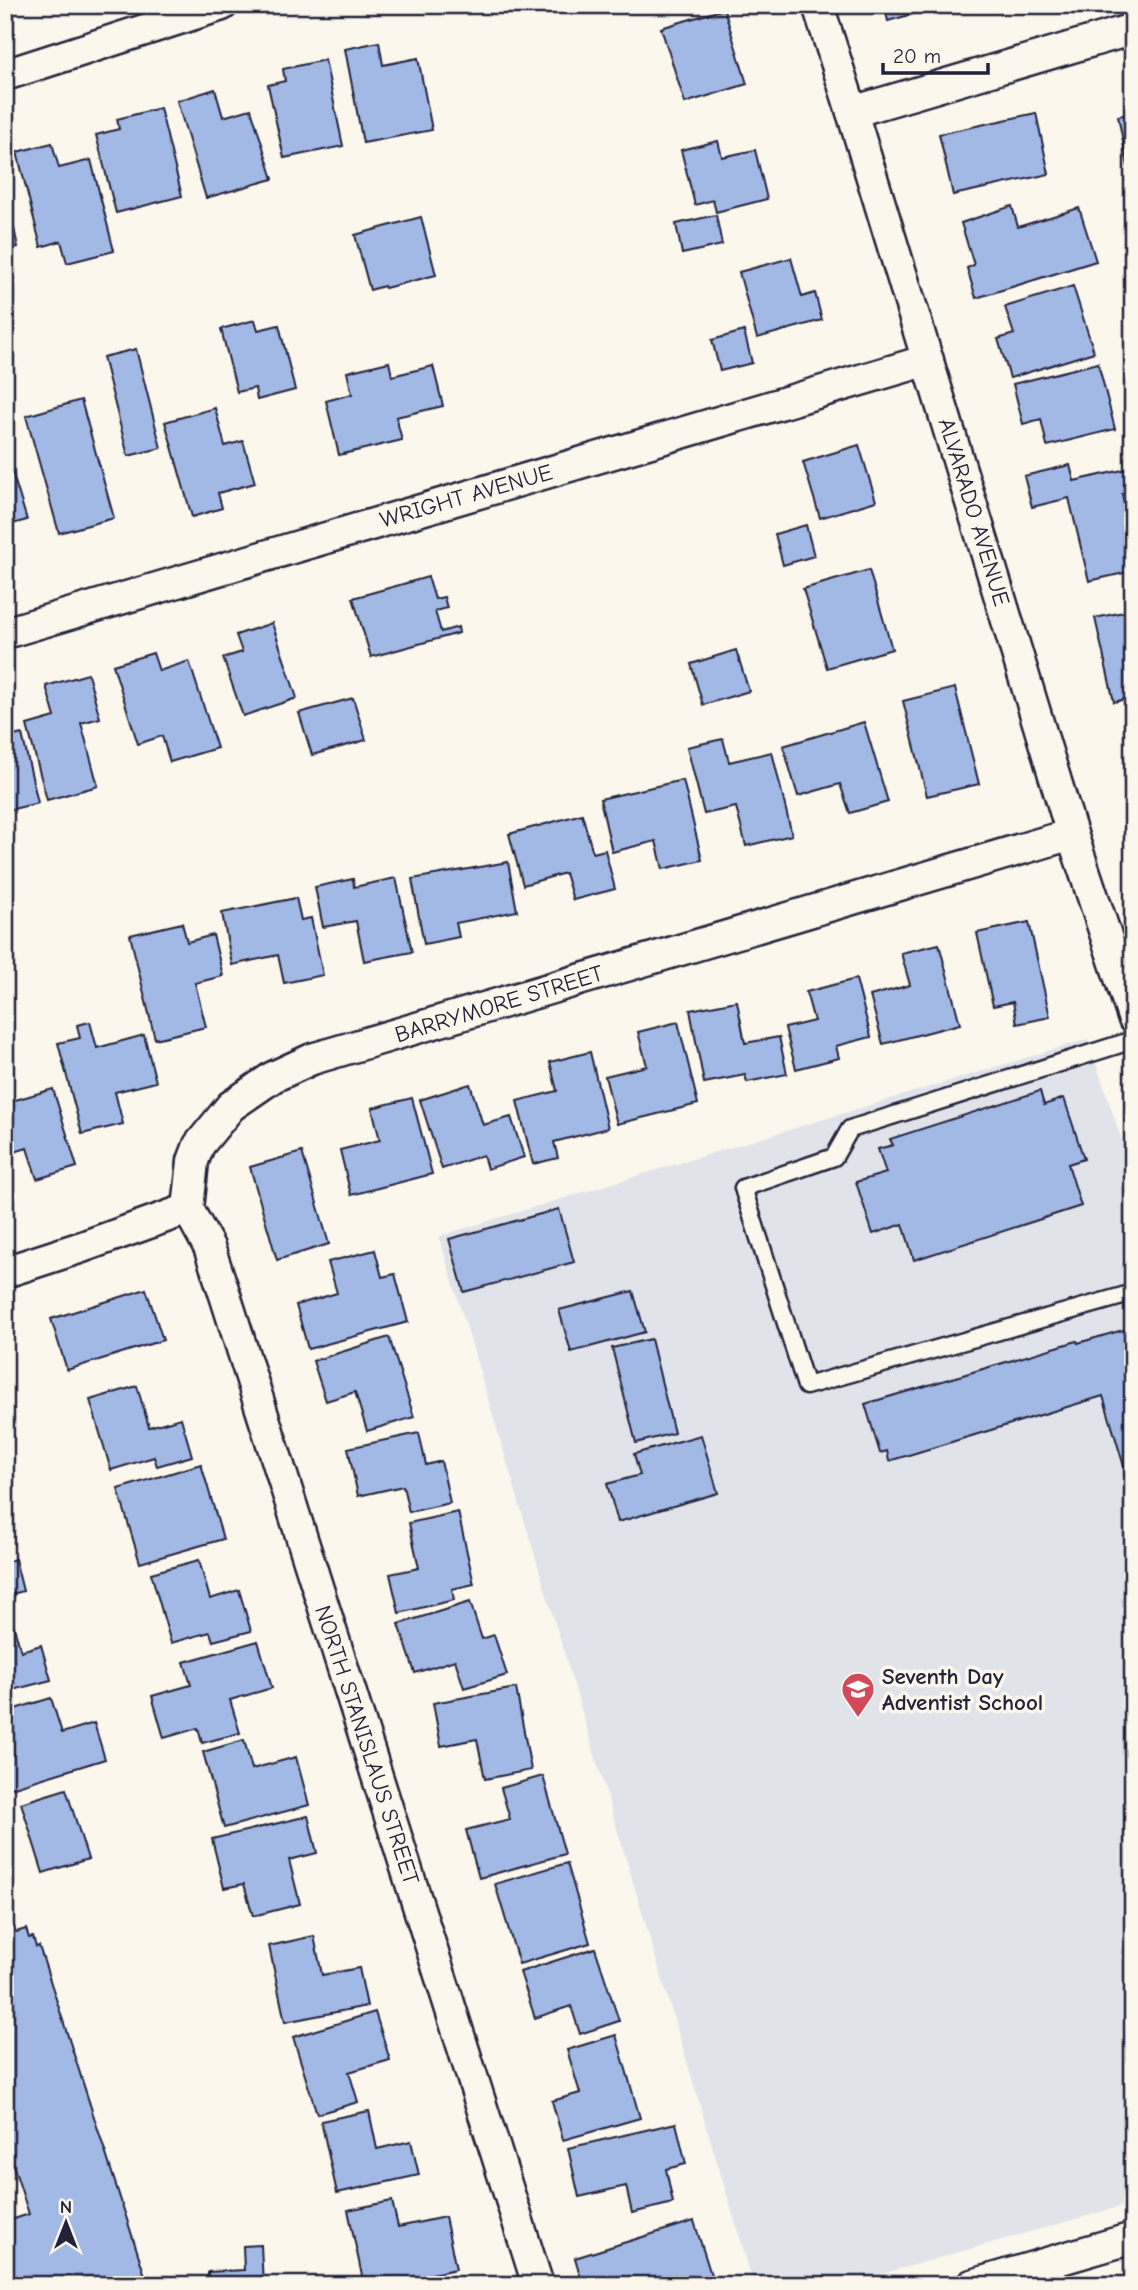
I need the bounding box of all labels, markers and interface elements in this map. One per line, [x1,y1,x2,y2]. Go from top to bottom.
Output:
scale bar [883,32,988,76]
text: 20 m [893,44,941,68]
street label: ALVARADO AVENUE [933,415,1015,609]
street label: WRIGHT AVENUE [377,458,556,534]
street label: BARRYMORE STREET [392,959,606,1049]
street label: NORTH STANISLAUS STREET [309,1602,425,1888]
place label: Seventh Day Adventist School [882,1663,1043,1716]
school or university icon: Seventh Day Adventist School [839,1670,877,1719]
north arrow [32,2188,102,2258]
text: N [60,2196,72,2218]

